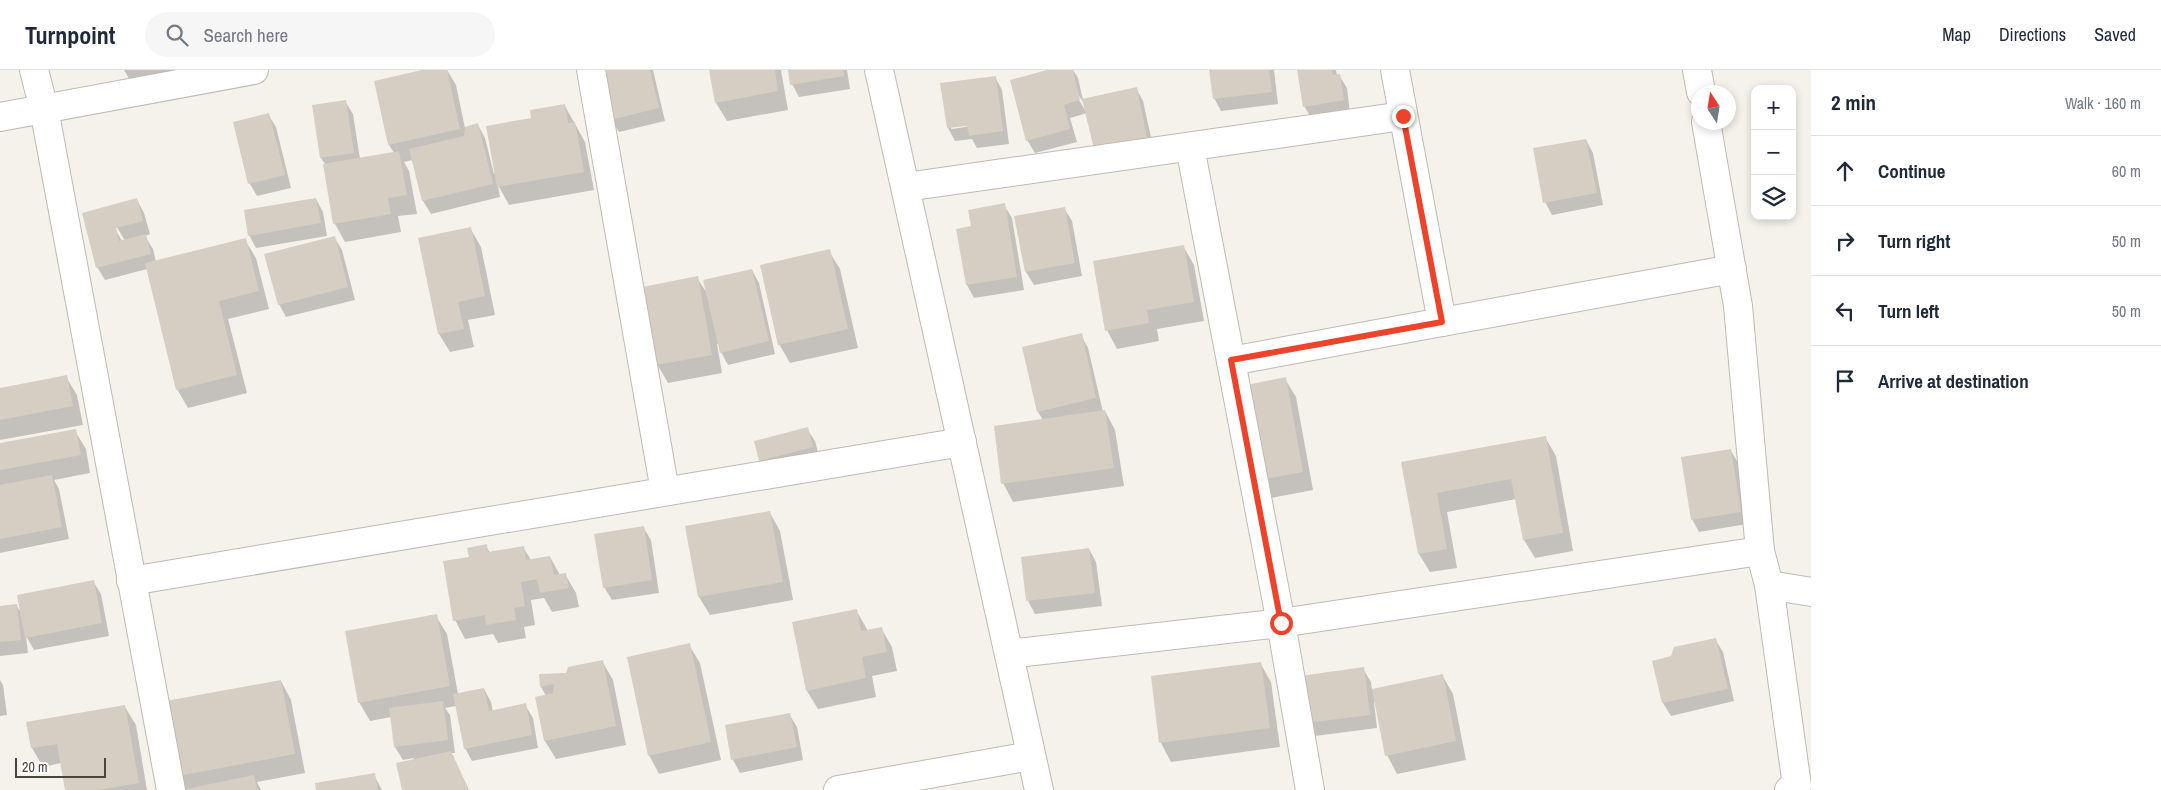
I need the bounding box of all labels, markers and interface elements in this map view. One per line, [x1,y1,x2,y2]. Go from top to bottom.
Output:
search box [145,12,495,57]
text: Turnpoint [25,19,115,51]
icon: search [163,21,191,49]
text: Search here [203,22,288,48]
text: Map [1942,22,1971,47]
text: Directions [1999,22,2066,47]
text: Saved [2094,22,2136,47]
north arrow [1691,85,1736,130]
map controls [1751,85,1796,220]
button: + [1751,85,1796,130]
text: 2 min [1831,88,1876,117]
text: Walk · 160 m [2065,92,2141,114]
route end [1392,105,1415,128]
button: − [1751,130,1796,175]
icon: ahead [1831,157,1859,185]
text: Continue [1878,158,1946,184]
text: 60 m [2112,160,2141,182]
button: layers [1751,175,1796,220]
icon: right [1831,227,1859,255]
text: Turn right [1878,228,1950,254]
text: 50 m [2112,230,2141,252]
icon: left [1831,297,1859,325]
text: Turn left [1878,298,1939,324]
text: 50 m [2112,300,2141,322]
icon: arrive [1831,367,1859,395]
text: Arrive at destination [1878,368,2029,394]
route start [1270,612,1293,635]
scale bar [15,755,106,778]
text: 20 m [22,758,48,776]

